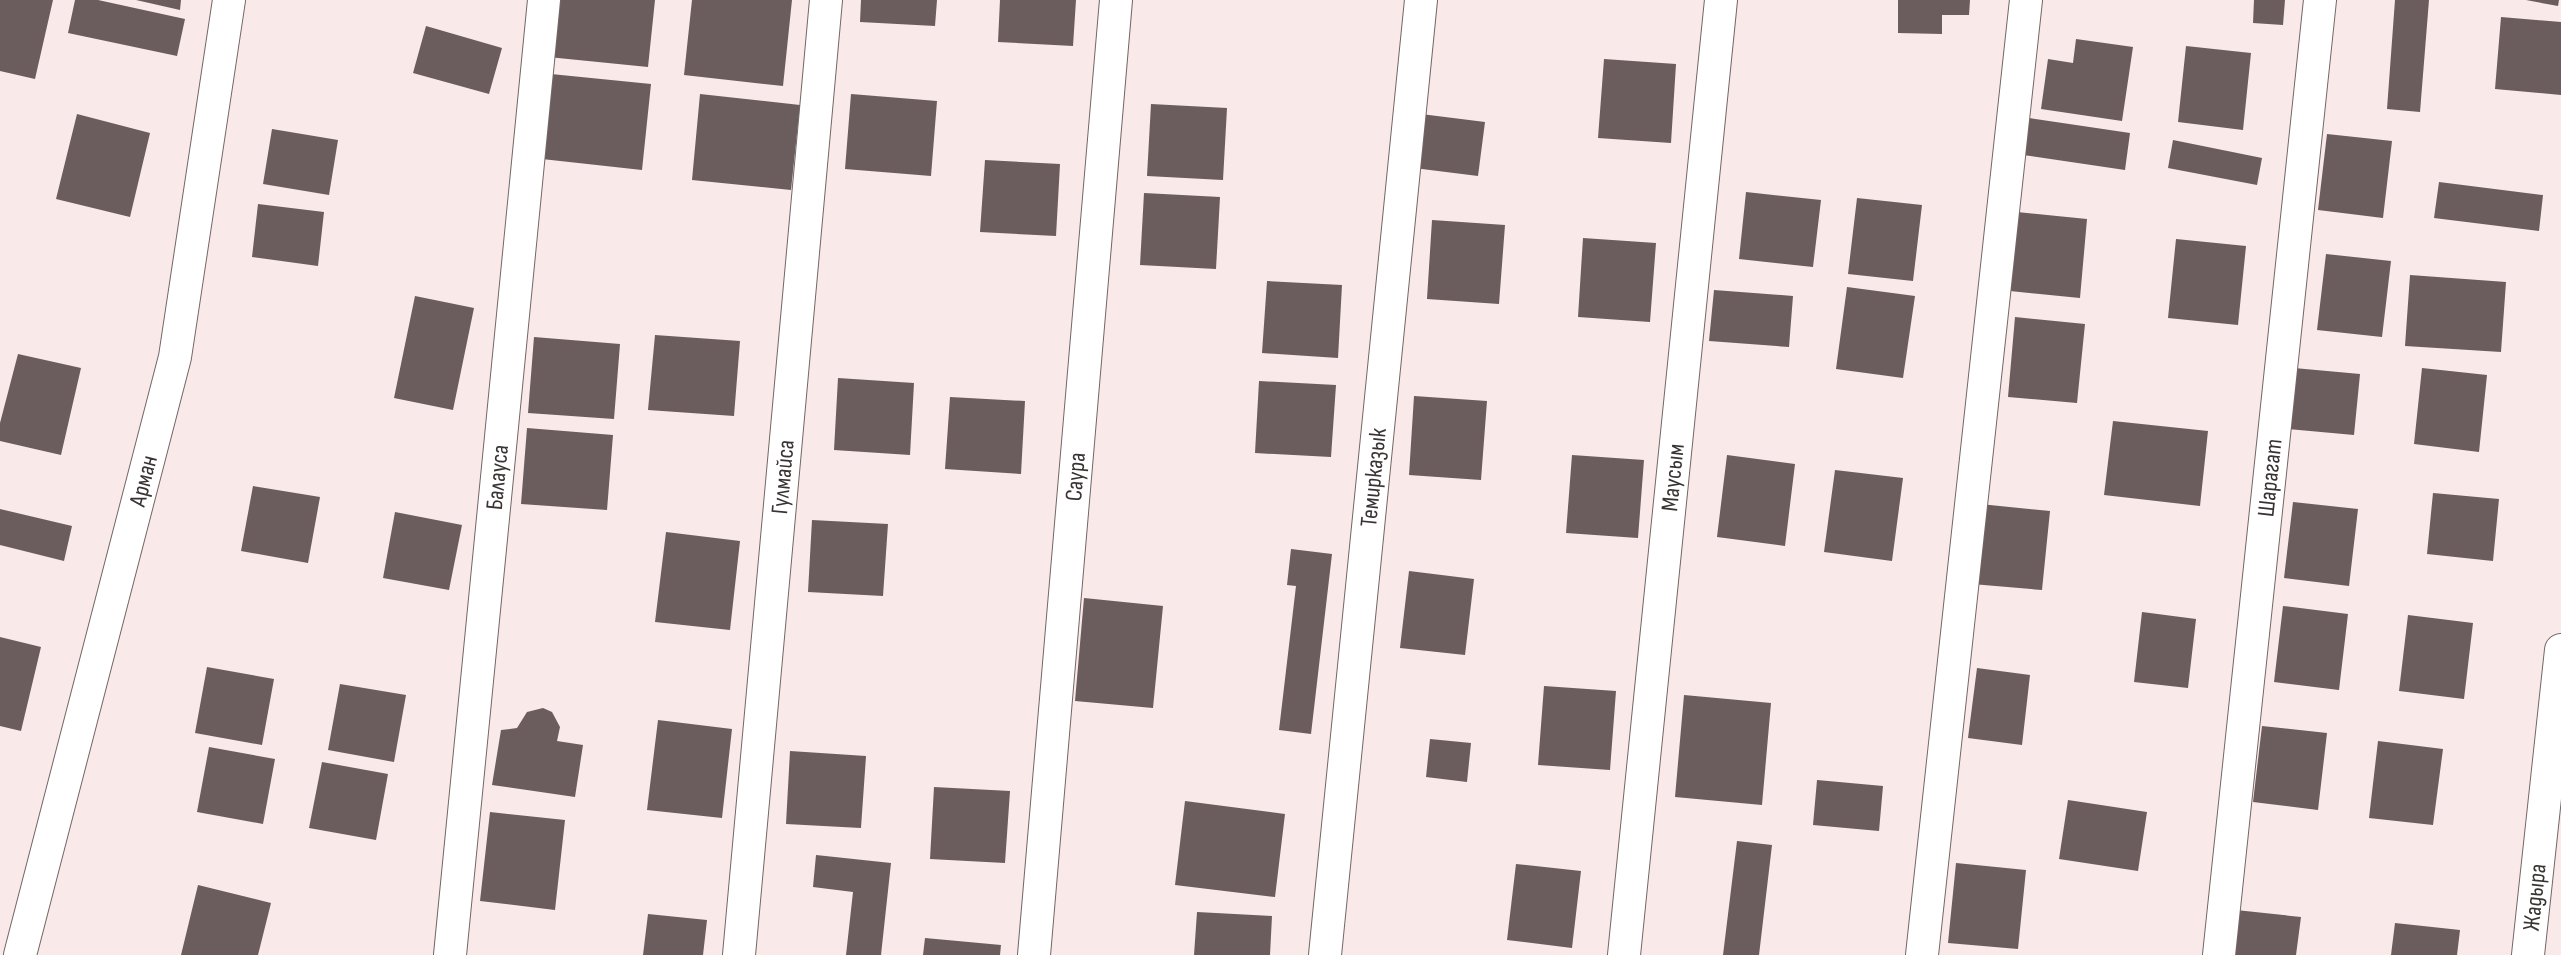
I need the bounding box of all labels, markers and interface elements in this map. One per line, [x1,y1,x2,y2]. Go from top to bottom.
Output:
street label: Темирказык [1354,426,1393,528]
street label: Шарагат [2251,437,2289,518]
street label: Гулмайса [765,439,801,515]
street label: Маусым [1655,442,1691,513]
street label: Балауса [480,443,515,511]
street label: Саура [1059,451,1092,502]
street label: Арман [123,452,164,510]
street label: Жадыра [2517,862,2553,933]

